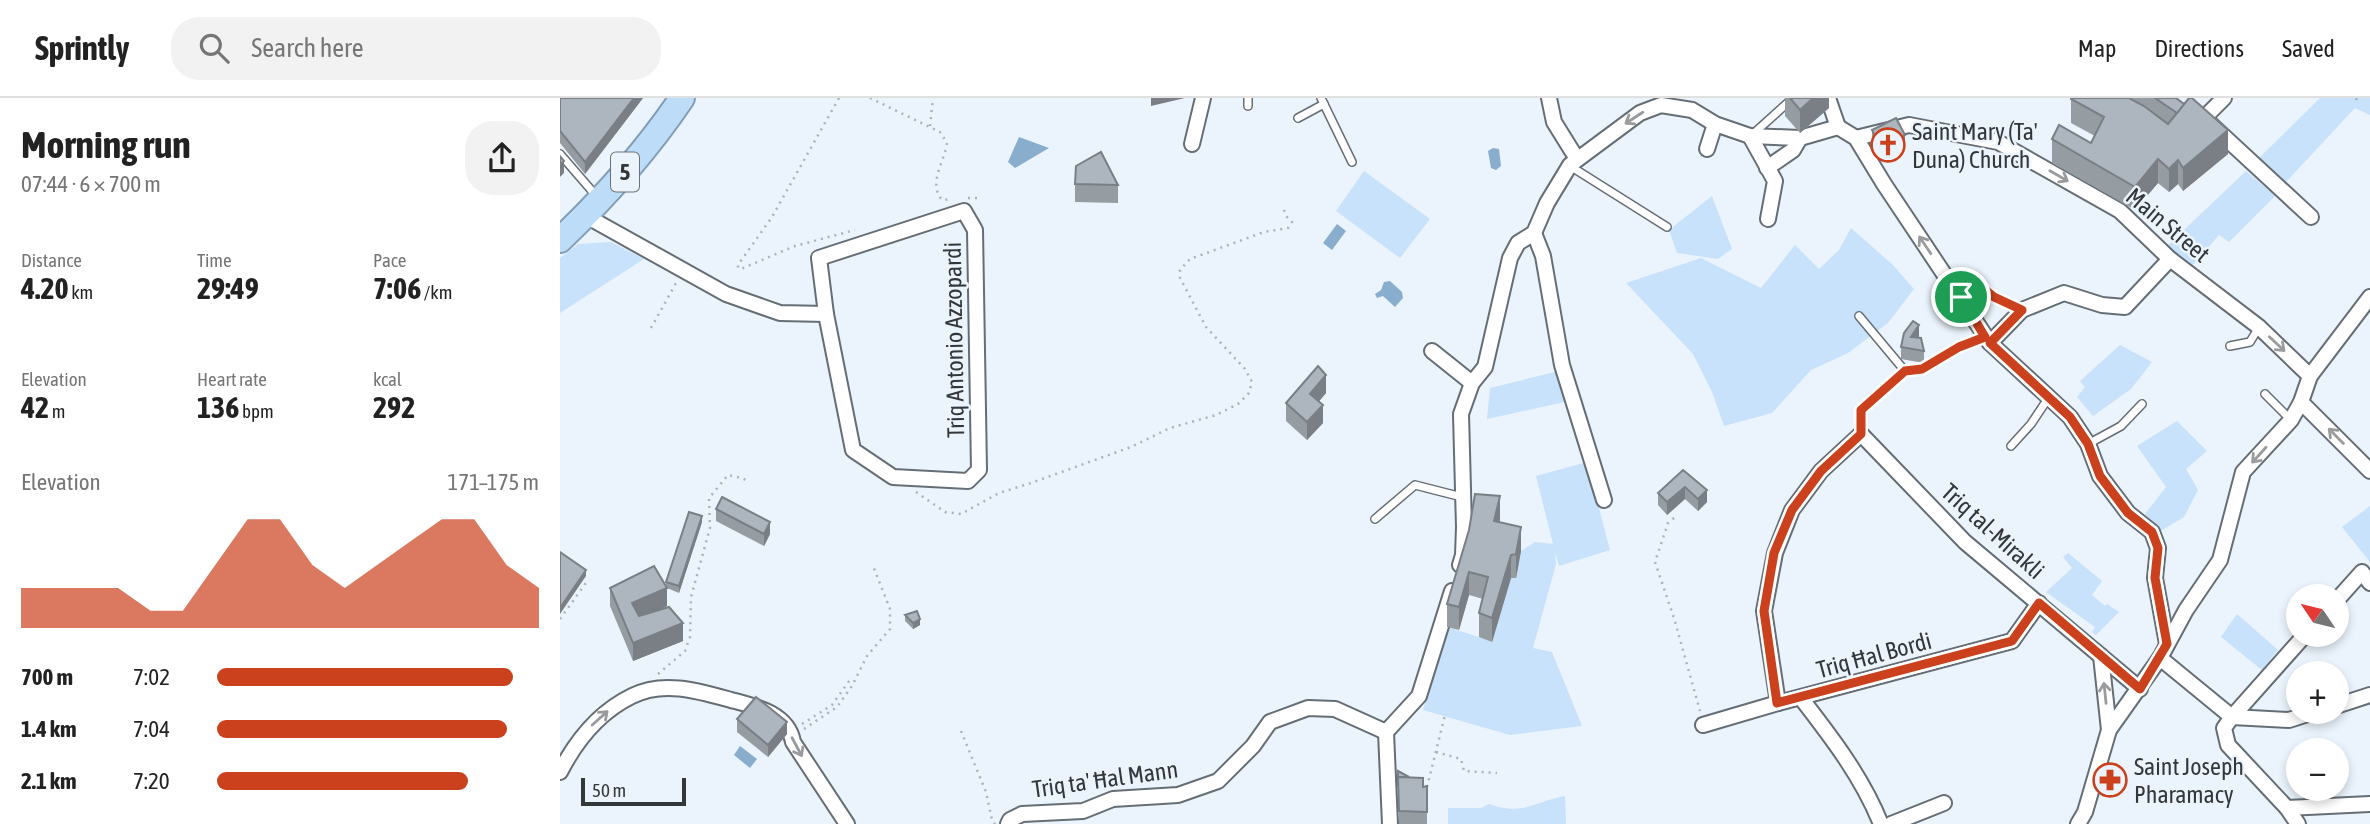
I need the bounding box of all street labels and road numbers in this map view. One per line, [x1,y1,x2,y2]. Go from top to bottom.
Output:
road number: 5 [611,152,639,192]
street label: Main Street [2121,182,2215,268]
street label: Triq Antonio Azzopardi [939,242,969,438]
street label: Triq tal-Mirakli [1936,478,2050,584]
street label: Triq Ħal Bordi [1814,627,1934,683]
street label: Triq ta' Ħal Mann [1030,755,1180,803]

